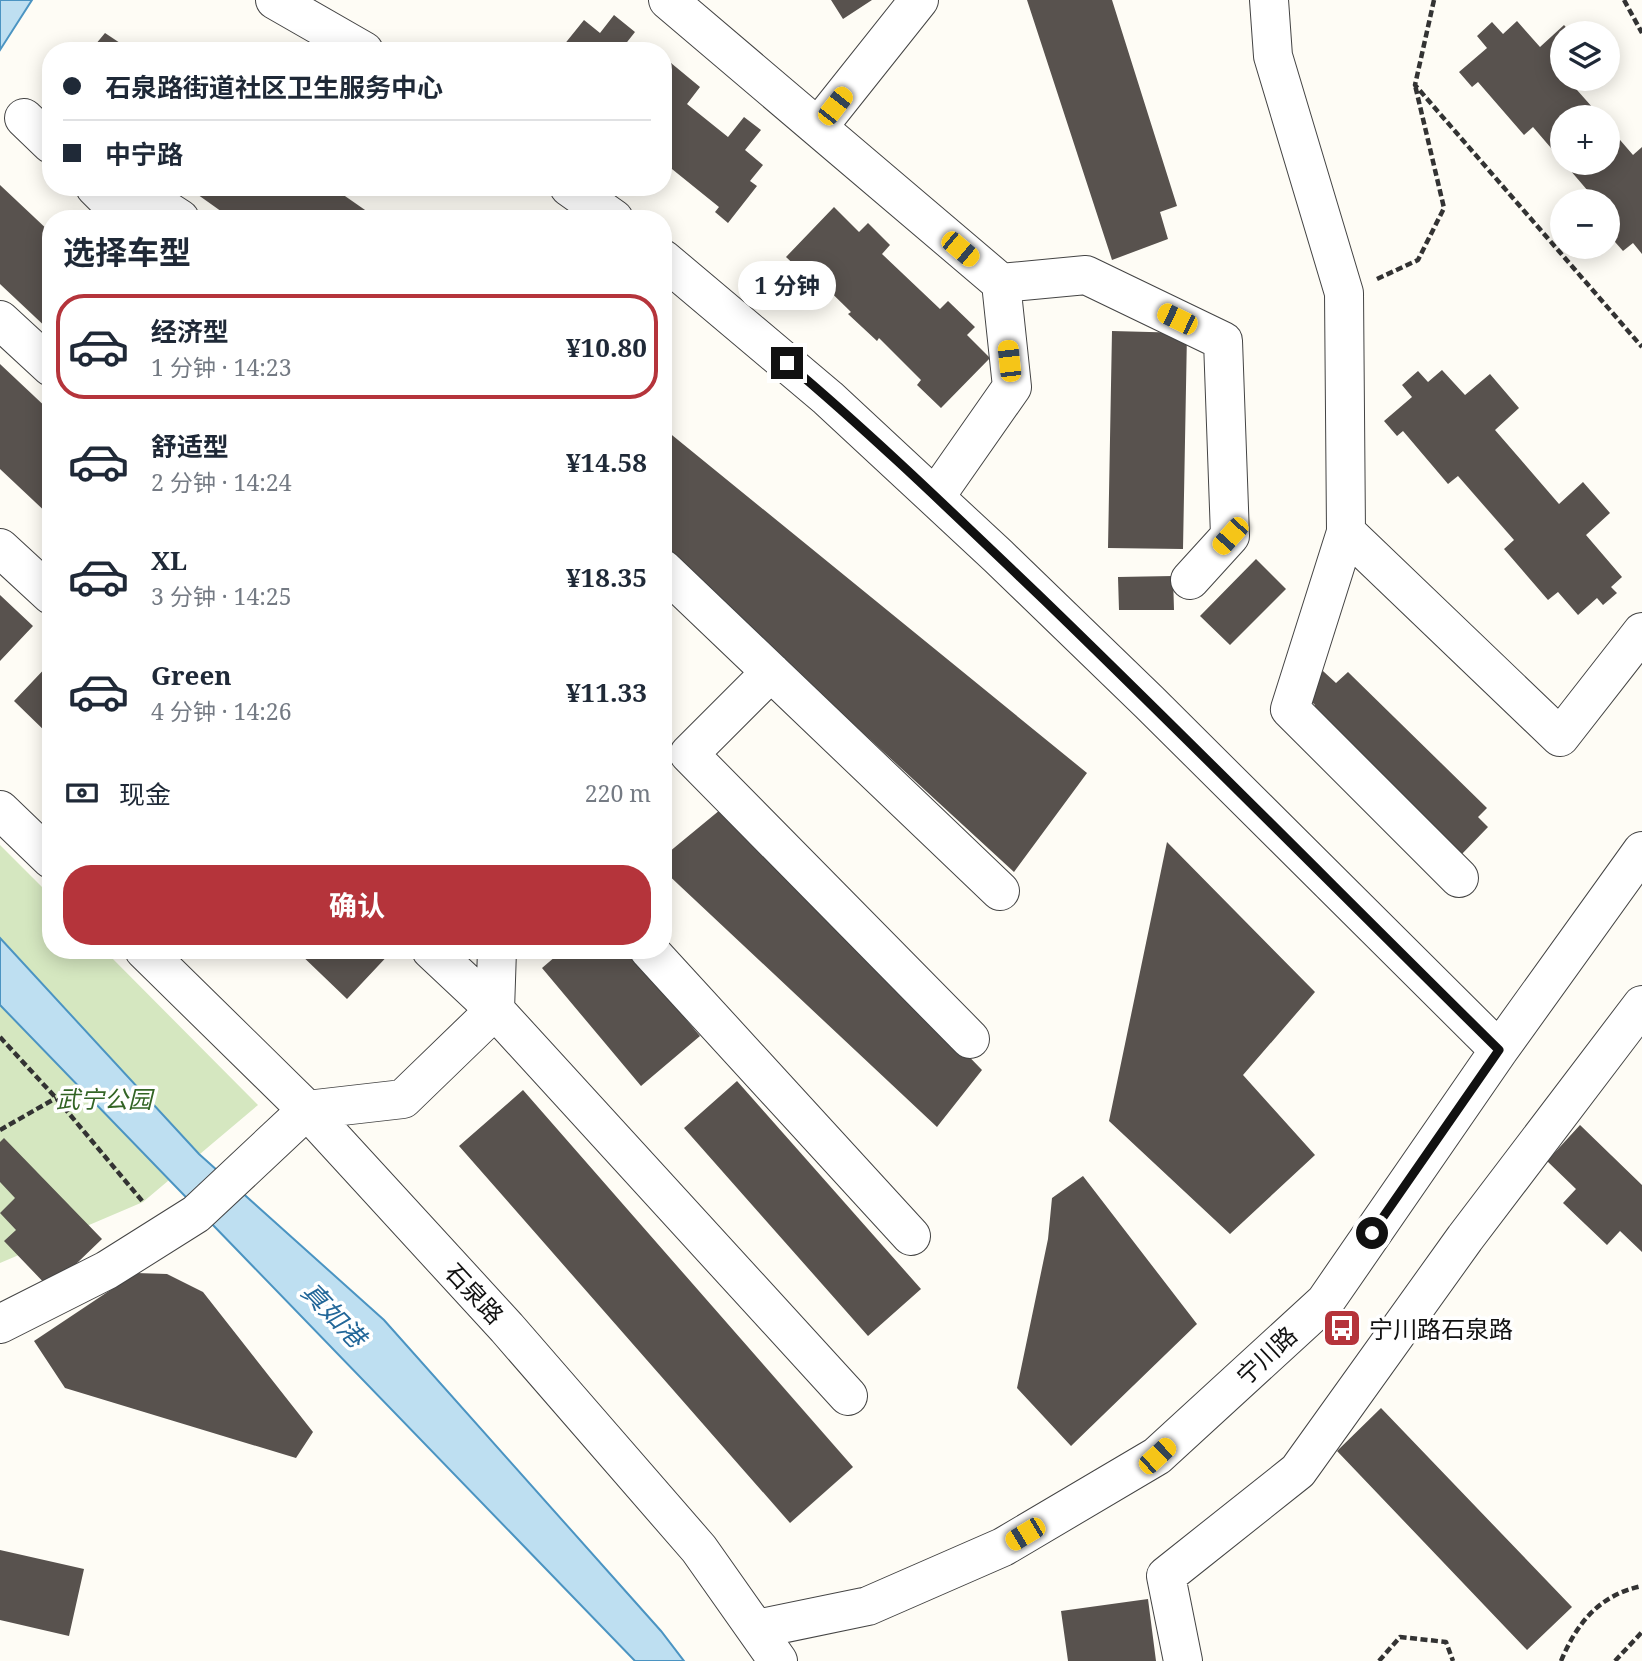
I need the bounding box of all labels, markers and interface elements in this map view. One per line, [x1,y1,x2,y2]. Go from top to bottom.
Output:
map controls [1550,21,1620,259]
button: layers [1550,21,1620,91]
text: 石泉路街道社区卫生服务中心 [105,69,443,105]
car [814,83,857,129]
button: + [1550,105,1620,175]
text: 中宁路 [105,136,183,172]
button: − [1550,189,1620,259]
car [938,227,983,271]
text: 选择车型 [63,230,191,273]
callout: 1 分钟 [738,262,836,310]
text: 1 分钟 [755,269,819,301]
car [1154,300,1201,338]
text: 经济型 [151,313,229,349]
icon: car [67,315,130,378]
text: ¥10.80 [566,329,647,365]
car [997,339,1022,383]
route end [771,347,803,379]
text: 1 分钟 · 14:23 [151,351,292,383]
text: 舒适型 [151,428,229,464]
icon: car [67,430,130,493]
text: ¥14.58 [566,444,647,480]
text: 2 分钟 · 14:24 [151,466,292,498]
car [1209,513,1252,559]
text: XL [151,542,187,578]
icon: car [67,545,130,608]
text: ¥18.35 [566,559,647,595]
text: 3 分钟 · 14:25 [151,580,292,612]
text: Green [151,657,232,693]
icon: car [67,660,130,723]
text: ¥11.33 [566,674,647,710]
text: 4 分钟 · 14:26 [151,695,292,727]
icon: cash [63,774,101,812]
text: 现金 [119,776,171,812]
text: 220 m [585,777,651,809]
button: 确认 [63,865,651,945]
park label: 武宁公园 [56,1082,155,1115]
route start [1356,1217,1388,1249]
street label: 石泉路 [438,1255,512,1331]
water label: 真如港 [294,1273,377,1357]
bus stop icon: 宁川路石泉路 [1321,1307,1363,1349]
place label: 宁川路石泉路 [1369,1312,1513,1345]
street label: 宁川路 [1228,1318,1304,1392]
car [1135,1434,1180,1478]
car [1002,1514,1049,1554]

